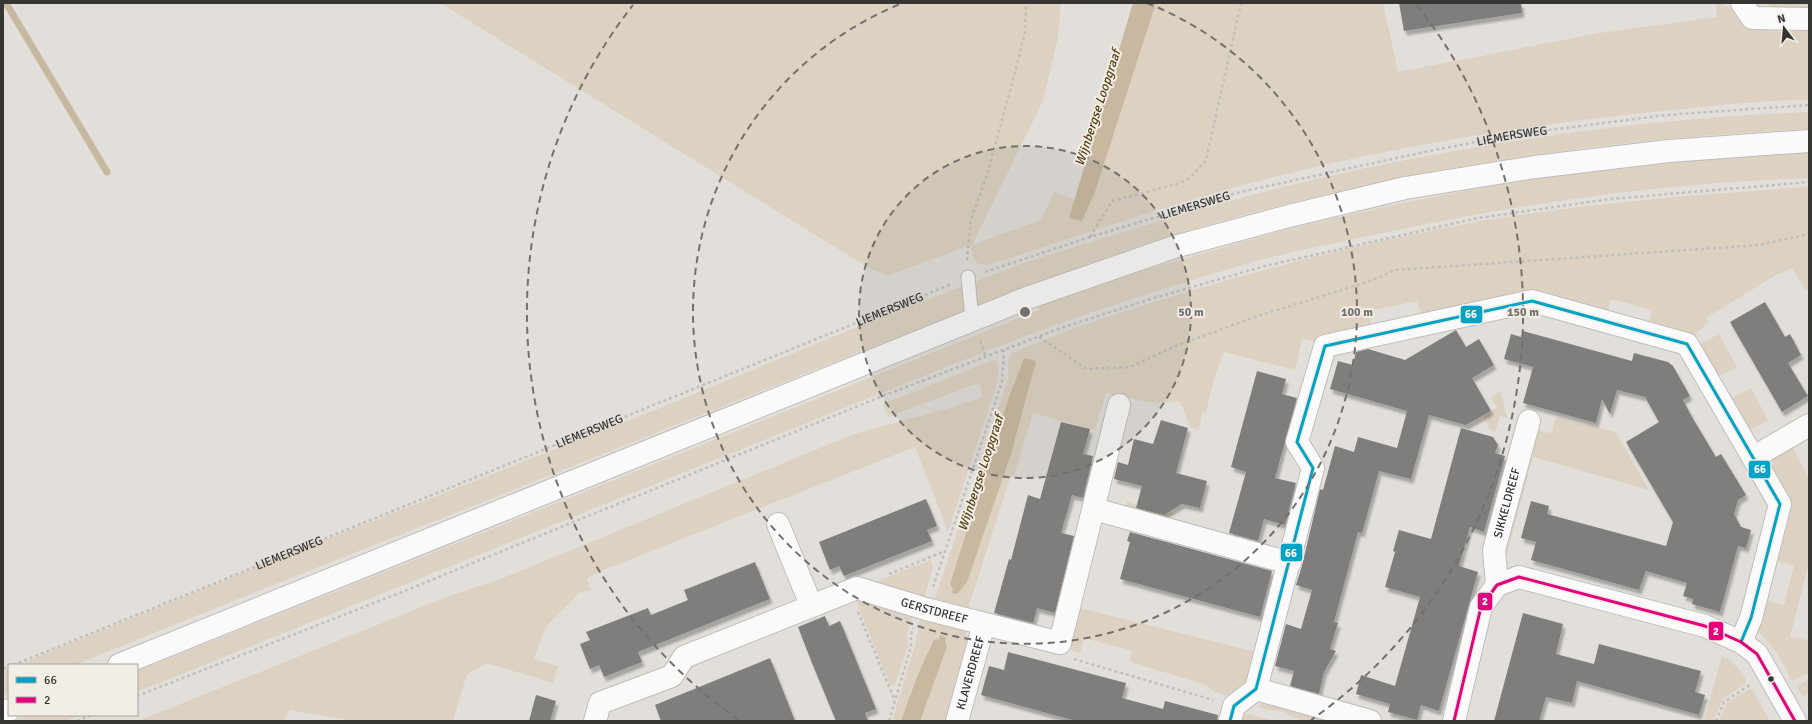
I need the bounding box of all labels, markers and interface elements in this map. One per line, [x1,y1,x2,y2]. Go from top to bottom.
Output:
north arrow [1764,8,1804,48]
text: N [1776,12,1787,26]
water label: Wijnbergse Loopgraaf [1072,44,1125,168]
street label: LIEMERSWEG [1475,123,1548,149]
street label: LIEMERSWEG [1159,188,1232,223]
street label: LIEMERSWEG [854,289,925,330]
centre of rings [1018,305,1032,319]
text: 50 m [1178,305,1204,320]
text: 100 m [1341,305,1373,320]
line badge: 66 [1460,305,1483,324]
text: 150 m [1507,305,1539,320]
text: 66 [1465,308,1477,321]
water label: Wijnbergse Loopgraaf [955,409,1008,533]
street label: LIEMERSWEG [554,411,625,451]
line badge: 66 [1748,460,1771,479]
text: 66 [1754,463,1766,476]
street label: SIKKELDREEF [1490,466,1524,540]
street label: LIEMERSWEG [253,533,325,573]
line badge: 66 [1280,543,1303,562]
text: 66 [1285,547,1297,560]
line badge: 2 [1477,592,1493,611]
street label: GERSTDREEF [899,594,970,627]
text: 2 [1482,595,1488,608]
line badge: 2 [1708,621,1724,641]
text: 2 [1713,625,1719,638]
street label: KLAVERDREEF [953,634,988,711]
legend [8,664,138,716]
text: 66 [44,673,57,688]
unlabelled marker [1766,674,1776,684]
text: 2 [44,693,50,708]

